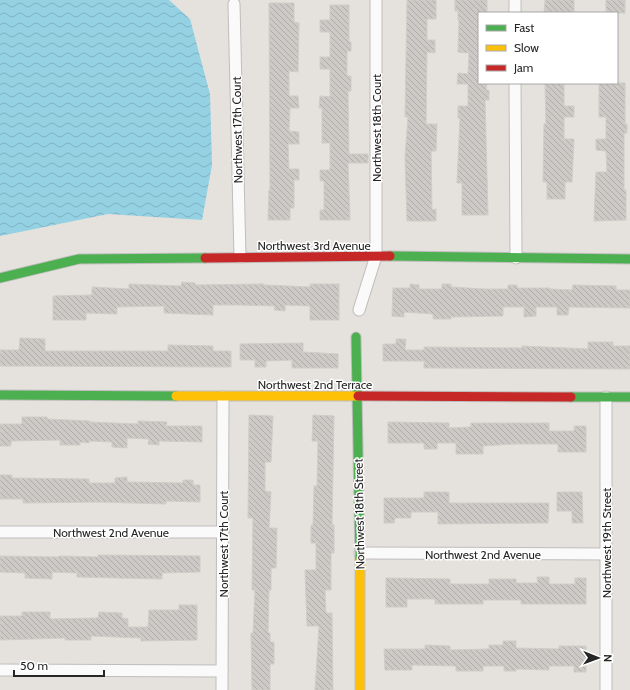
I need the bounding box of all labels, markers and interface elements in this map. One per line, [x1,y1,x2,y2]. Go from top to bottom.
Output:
legend [478,12,618,84]
text: Fast [514,20,534,35]
text: Slow [514,40,539,55]
text: Jam [513,60,533,75]
street label: Northwest 18th Court [369,74,384,182]
street label: Northwest 17th Court [229,76,245,184]
street label: Northwest 3rd Avenue [257,238,371,253]
street label: Northwest 2nd Terrace [258,377,372,392]
street label: Northwest 18th Street [351,458,367,570]
street label: Northwest 19th Street [599,488,614,598]
street label: Northwest 17th Court [216,491,231,597]
street label: Northwest 2nd Avenue [53,525,169,540]
street label: Northwest 2nd Avenue [425,547,541,562]
north arrow [578,638,618,678]
scale bar [14,652,104,678]
text: N [601,654,615,662]
text: 50 m [20,658,48,673]

